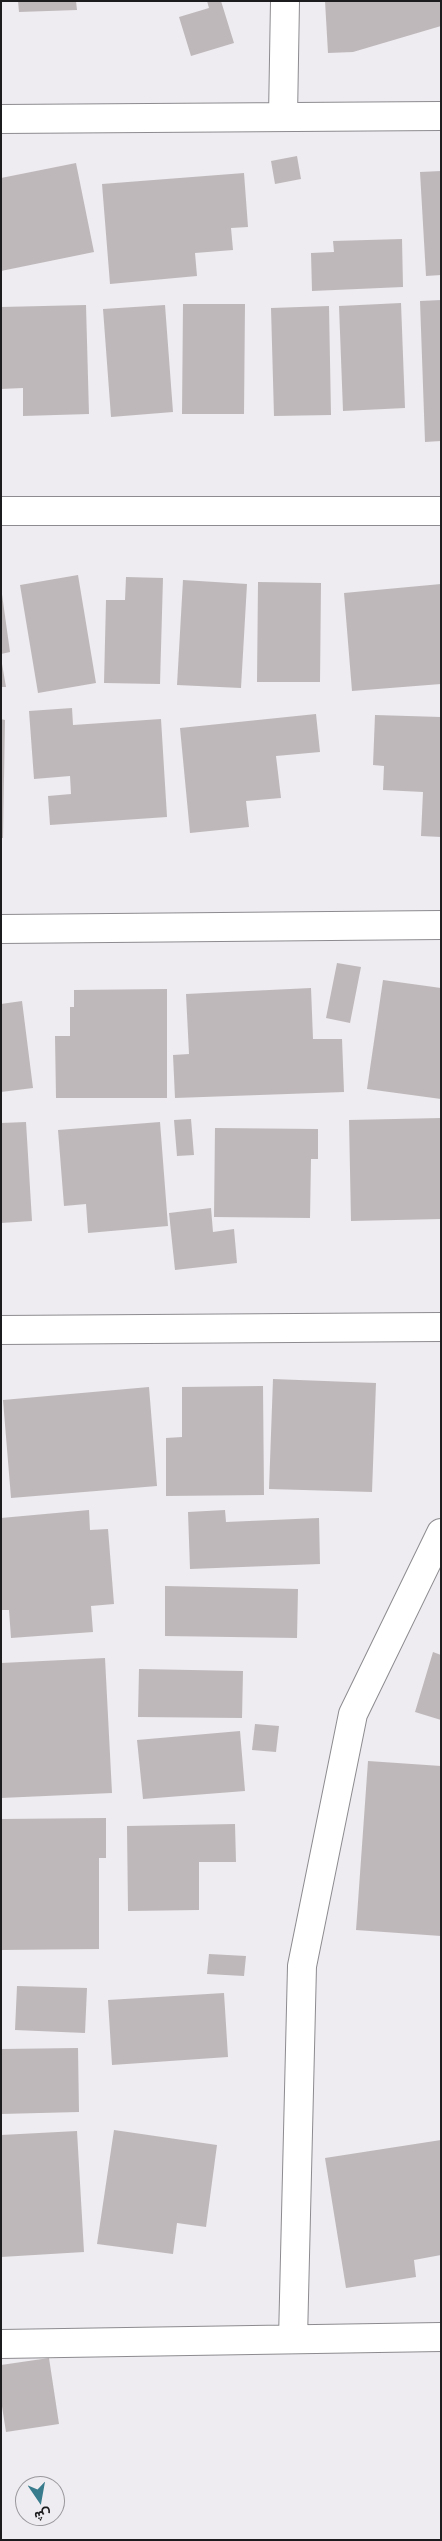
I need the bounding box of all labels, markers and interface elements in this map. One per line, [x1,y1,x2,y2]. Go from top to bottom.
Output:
north arrow [15,2476,65,2526]
text: ش [33,2503,53,2526]

